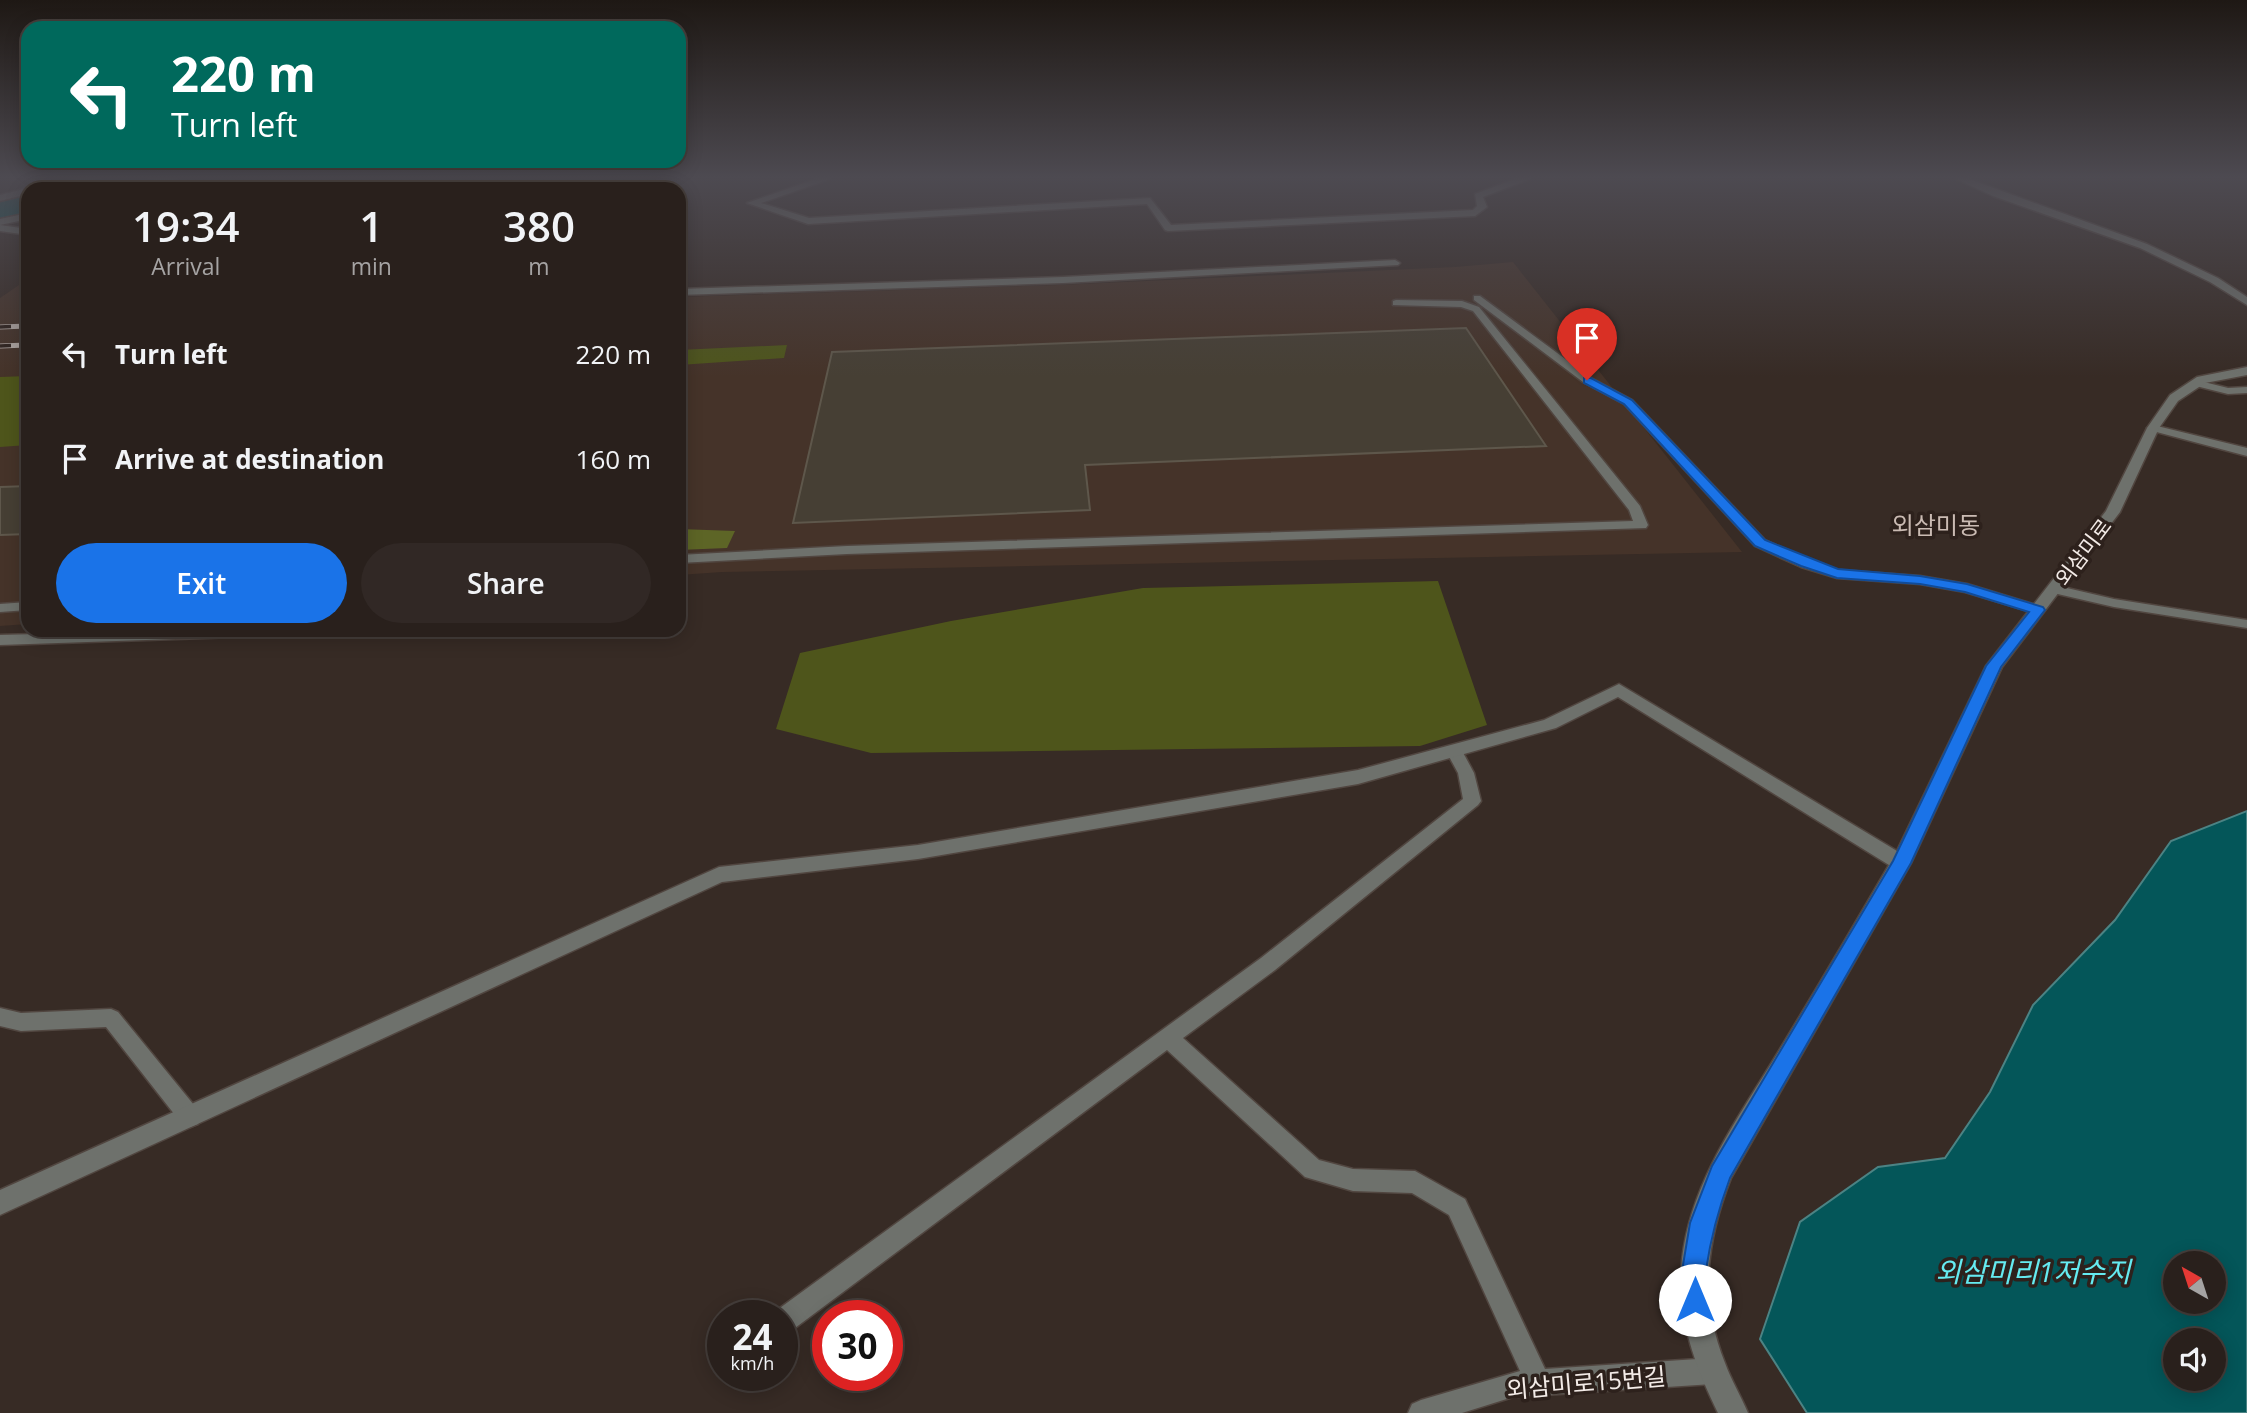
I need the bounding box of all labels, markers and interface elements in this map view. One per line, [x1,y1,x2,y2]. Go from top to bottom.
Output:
text: 220 m [171,40,316,106]
icon: left [56,49,147,140]
text: Turn left [171,103,297,146]
text: 19:34 [132,197,240,254]
text: 1 [359,197,383,254]
text: 380 [503,197,575,254]
text: Arrival [151,250,220,282]
text: min [351,250,392,282]
text: m [528,250,550,282]
pin [1557,308,1617,380]
icon: arrive [1568,319,1606,357]
icon: left [56,335,94,373]
text: Turn left [115,336,227,372]
text: 220 m [576,336,651,372]
icon: arrive [56,440,94,478]
text: Arrive at destination [115,441,384,477]
text: 160 m [576,441,651,477]
district label: 외삼미동 [1892,508,1980,541]
street label: 외삼미로 [2049,513,2117,591]
button: Exit [56,543,347,623]
button: Share [361,543,651,623]
north arrow [2163,1251,2226,1314]
map controls [2163,1251,2226,1391]
water label: 외삼미리1저수지 [1935,1252,2133,1290]
position arrow [1658,1263,1732,1337]
speed limit sign: 30 [812,1300,903,1391]
text: 24 [732,1313,773,1360]
button: sound [2163,1328,2226,1391]
text: km/h [731,1351,774,1375]
street label: 외삼미로15번길 [1505,1359,1667,1405]

